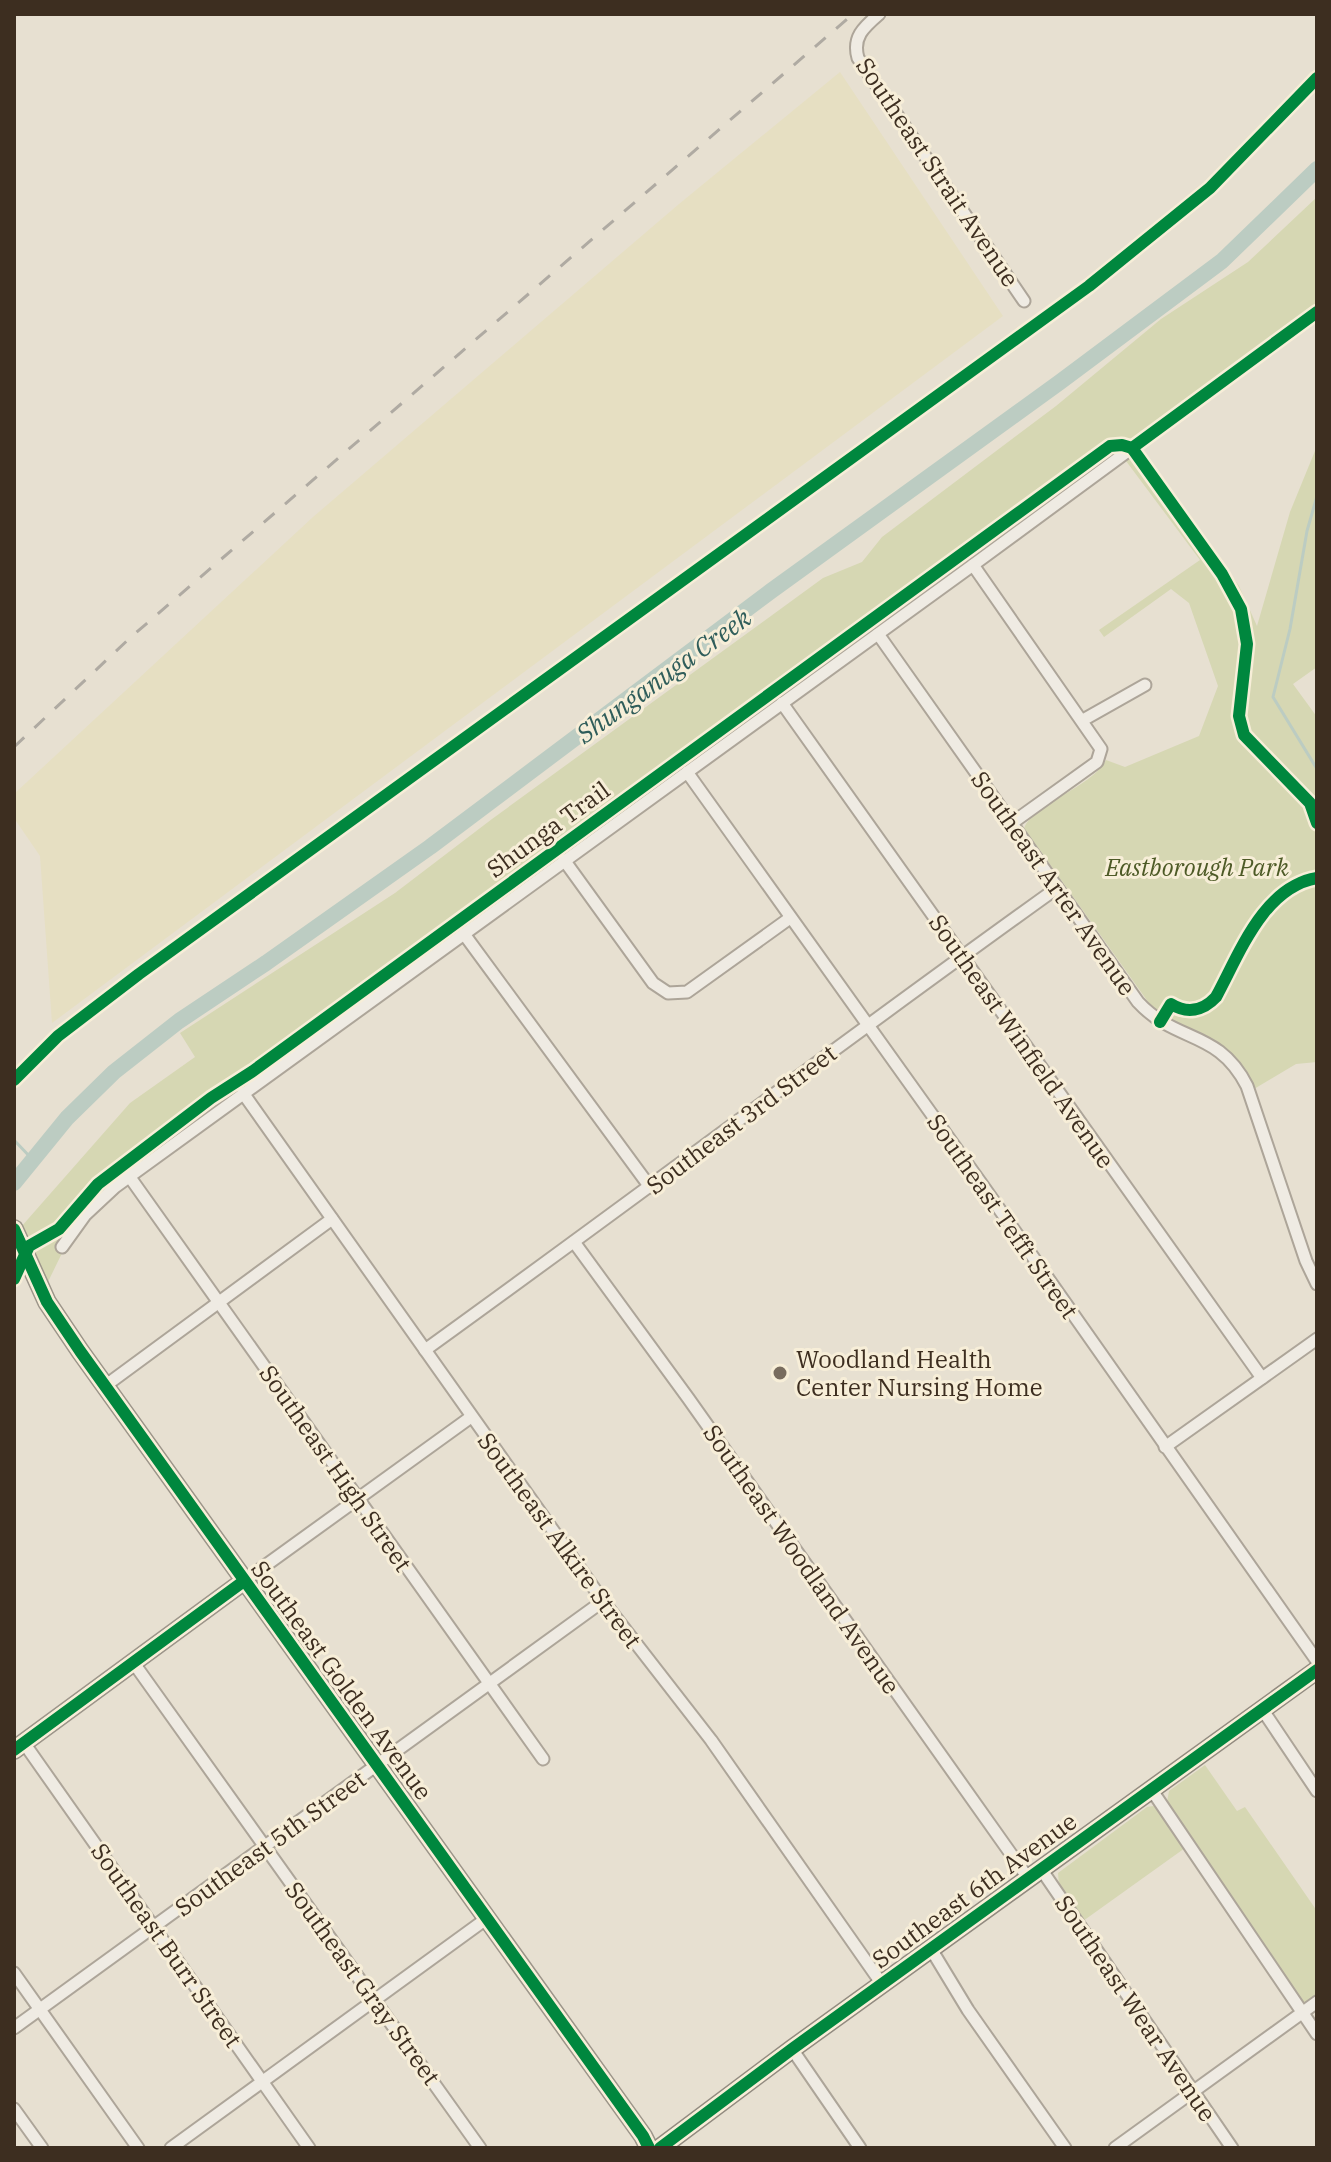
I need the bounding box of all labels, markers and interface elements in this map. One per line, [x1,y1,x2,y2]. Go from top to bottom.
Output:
street label: Southeast Strait Avenue [849,51,1027,293]
water label: Shunganuga Creek [568,600,758,751]
street label: Southeast Arter Avenue [964,764,1144,1002]
street label: Shunga Trail [480,774,616,884]
park label: Eastborough Park [1104,851,1289,883]
street label: Southeast Winfield Avenue [922,908,1122,1174]
street label: Southeast 3rd Street [639,1037,843,1201]
street label: Southeast Tefft Street [920,1107,1086,1325]
place label: Woodland Health Center Nursing Home [796,1343,1043,1403]
street label: Southeast High Street [253,1358,419,1578]
marker: Woodland Health Center Nursing Home [771,1364,789,1382]
street label: Southeast Woodland Avenue [696,1418,908,1700]
street label: Southeast Alkire Street [471,1426,649,1654]
street label: Southeast Golden Avenue [244,1554,440,1806]
street label: Southeast 5th Street [168,1763,372,1923]
street label: Southeast 6th Avenue [865,1805,1083,1975]
street label: Southeast Burr Street [84,1836,250,2054]
street label: Southeast Gray Street [278,1875,448,2091]
street label: Southeast Wear Avenue [1048,1889,1224,2127]

